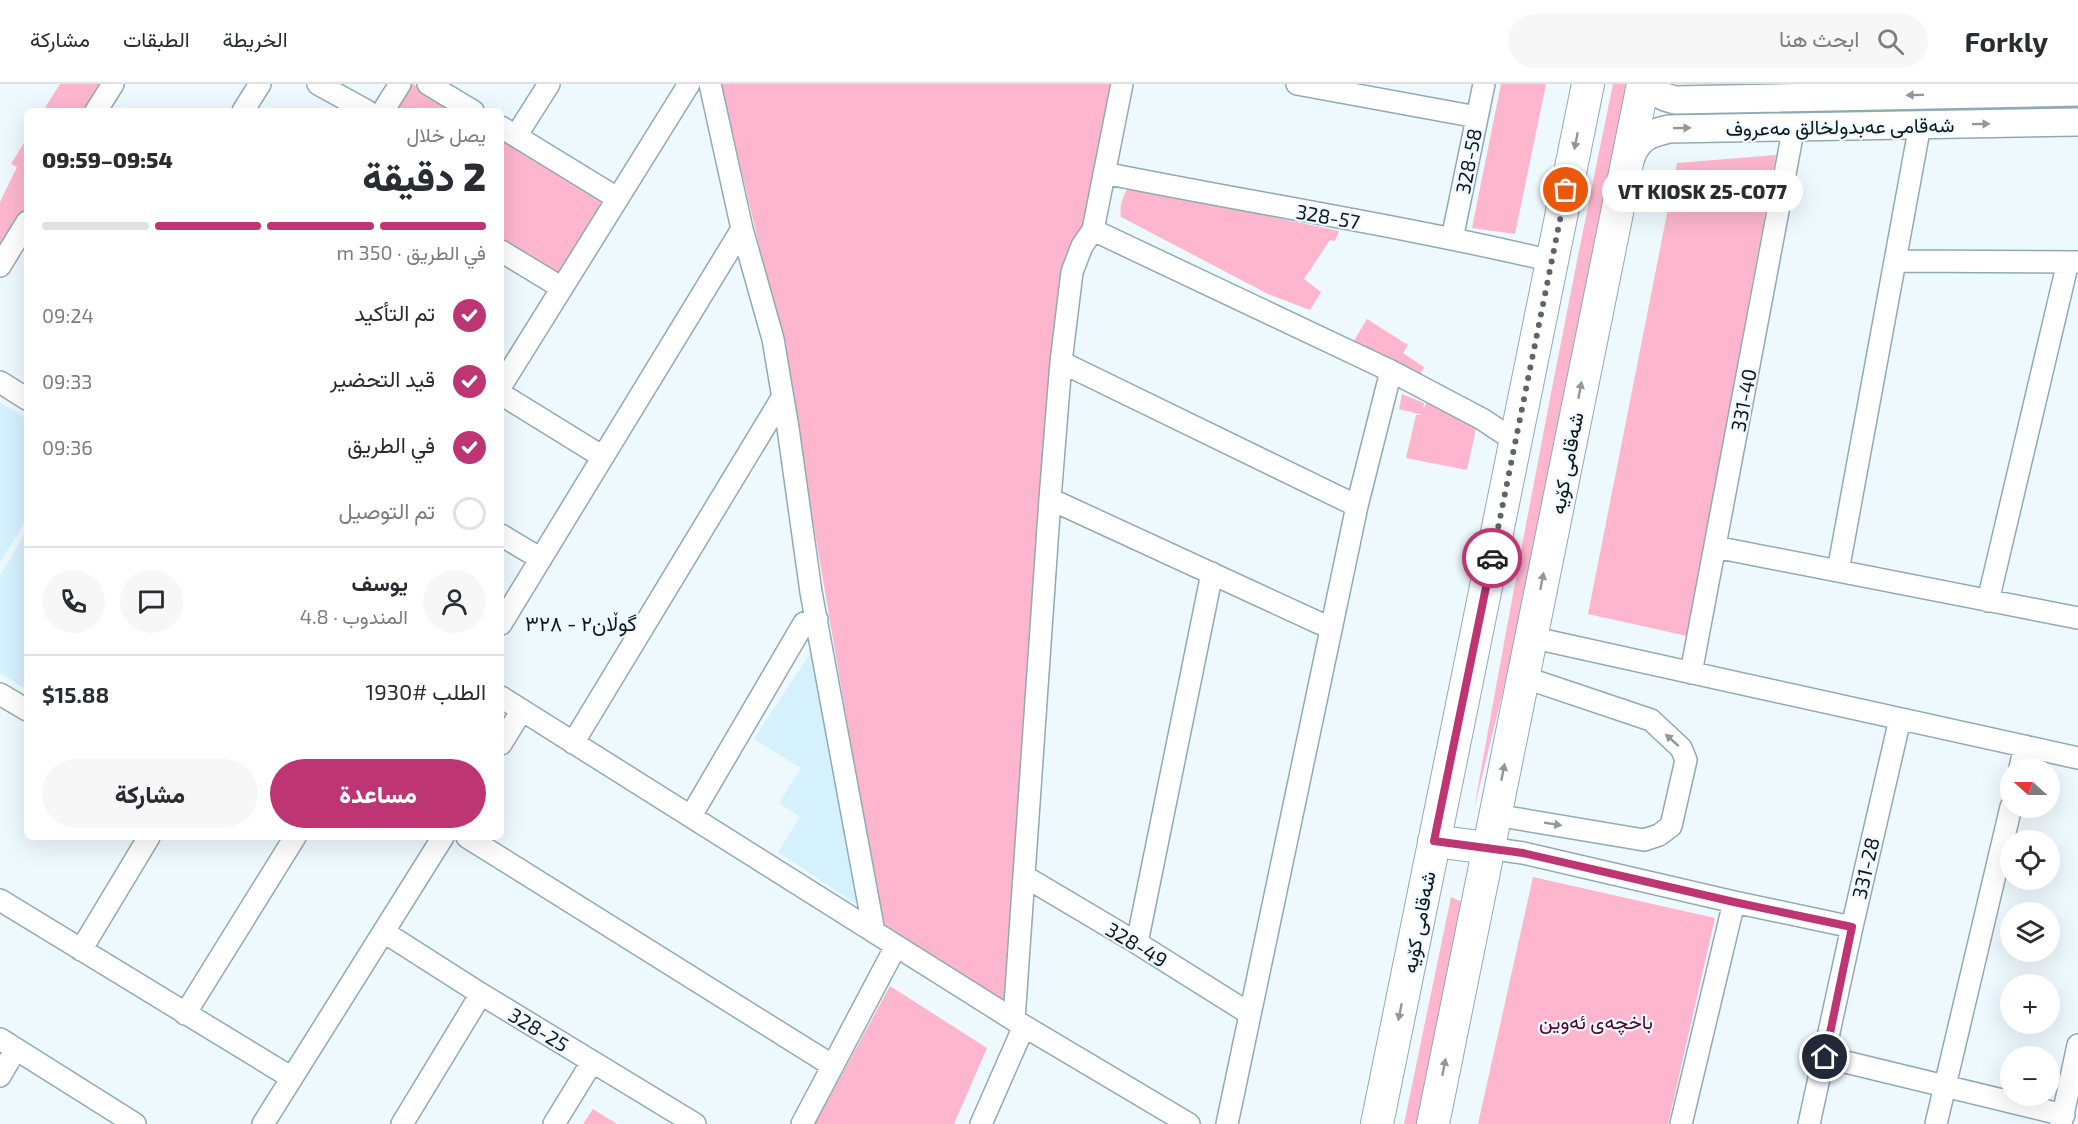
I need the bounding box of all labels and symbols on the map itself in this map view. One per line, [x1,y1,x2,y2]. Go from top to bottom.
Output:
one-way arrow [1905,90,1924,100]
street label: شەقامی عەبدولخالق مەعروف [1725,112,1955,142]
one-way arrow [1972,119,1991,129]
one-way arrow [1672,124,1691,133]
street label: 328-58 [1450,126,1486,196]
one-way arrow [1571,132,1580,151]
pin [1540,164,1591,215]
callout: VT KIOSK 25-C077 [1602,169,1803,211]
street label: 328-57 [1294,199,1362,233]
street label: 331-40 [1725,367,1761,433]
one-way arrow [1576,381,1586,399]
street label: شەقامی کۆیە [1544,410,1590,516]
courier [1462,528,1522,588]
one-way arrow [1538,572,1547,591]
district label: گوڵان٢ - ٣٢٨ [525,610,637,637]
one-way arrow [1665,733,1680,747]
north arrow [2000,758,2060,818]
one-way arrow [1499,763,1509,782]
one-way arrow [1543,820,1562,829]
street label: 331-28 [1846,835,1884,901]
street label: شەقامی کۆیە [1396,869,1442,975]
street label: 328-49 [1102,916,1172,972]
street label: 328-25 [505,1002,573,1056]
one-way arrow [1395,1002,1404,1021]
park label: باخچەی ئەوین [1539,1009,1653,1036]
pin [1799,1031,1850,1082]
one-way arrow [1440,1057,1449,1076]

